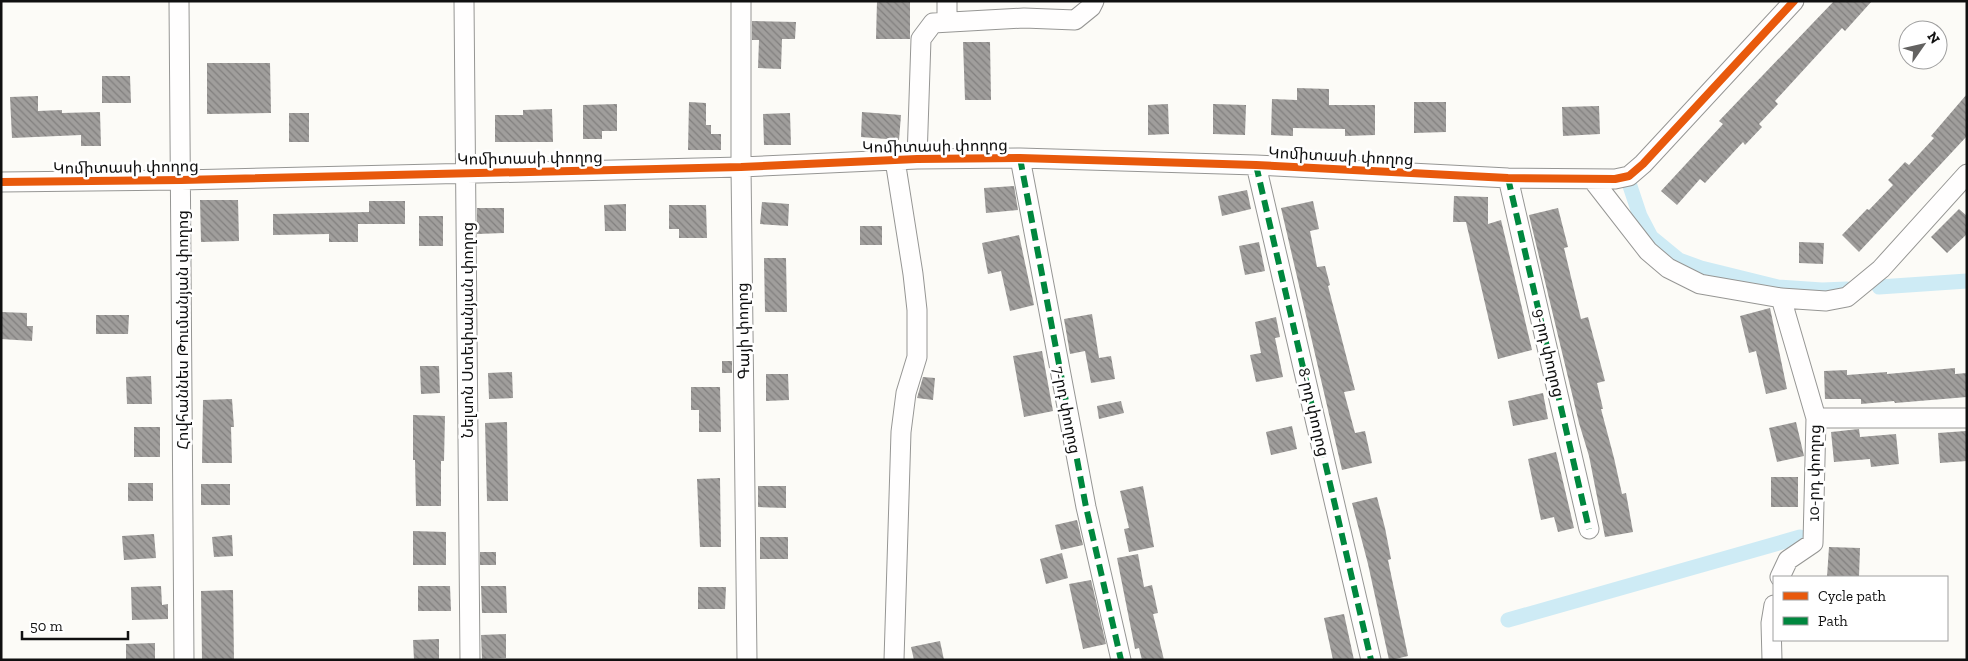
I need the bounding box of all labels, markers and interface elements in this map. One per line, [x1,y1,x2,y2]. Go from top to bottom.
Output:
north arrow [1898,20,1948,70]
text: N [1923,29,1944,47]
street label: Կոմիտասի փողոց [862,135,1008,157]
street label: Կոմիտասի փողոց [1268,143,1414,169]
street label: Կոմիտասի փողոց [457,147,603,169]
street label: Կոմիտասի փողոց [53,156,199,178]
street label: Հովհաննես Թումանյան փողոց [173,210,192,450]
street label: Նելսոն Ստեփանյան փողոց [458,222,477,438]
street label: Գայի փողոց [733,282,753,380]
street label: 9-րդ փողոց [1530,307,1568,399]
street label: 7-րդ փողոց [1049,365,1085,455]
street label: 8-րդ փողոց [1295,366,1333,458]
street label: 10-րդ փողոց [1804,424,1824,522]
legend [1773,576,1948,641]
text: Cycle path [1818,587,1887,605]
scale bar [22,608,129,640]
text: Path [1818,612,1848,630]
text: 50 m [30,617,63,635]

